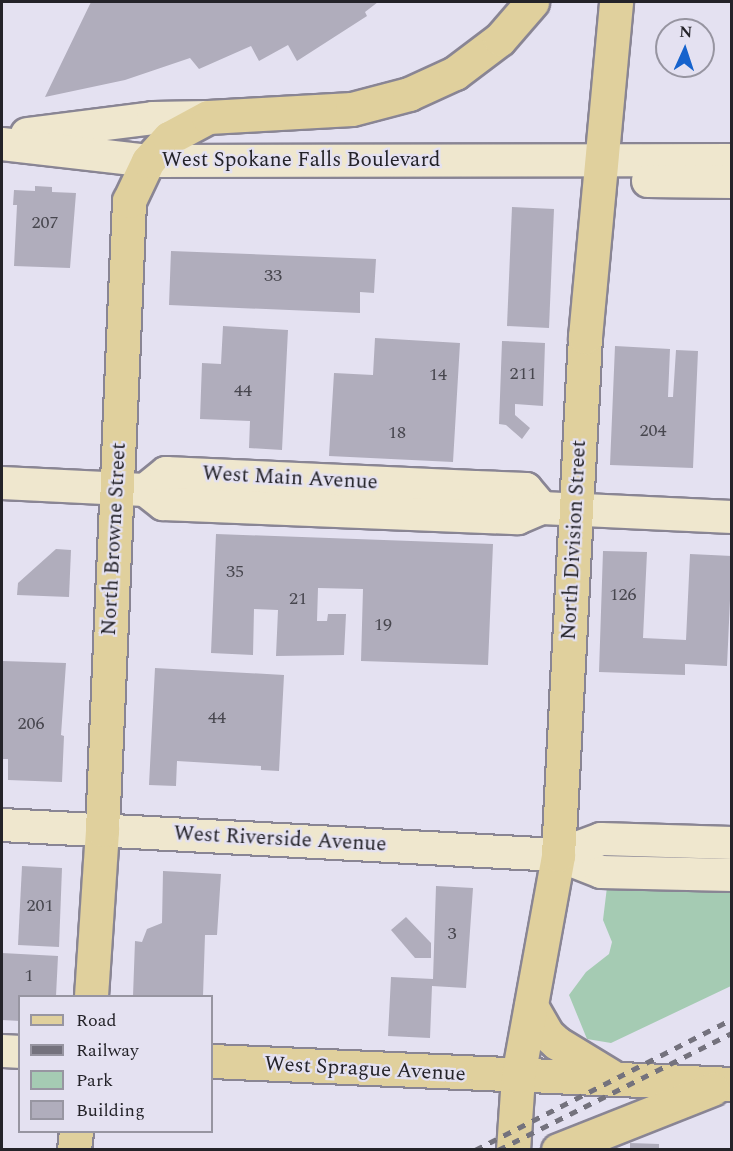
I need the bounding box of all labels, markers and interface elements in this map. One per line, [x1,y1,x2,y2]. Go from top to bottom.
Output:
north arrow [655,18,715,78]
text: N [679,20,693,44]
street label: West Spokane Falls Boulevard [162,147,440,173]
house number: 207 [32,212,58,234]
house number: 33 [264,265,282,287]
house number: 211 [510,363,536,385]
house number: 14 [429,364,447,386]
house number: 44 [234,380,252,402]
house number: 204 [640,420,666,442]
house number: 18 [388,422,406,444]
street label: North Division Street [556,439,592,641]
street label: North Browne Street [96,442,132,636]
street label: West Main Avenue [202,461,378,495]
house number: 35 [226,561,244,583]
house number: 126 [610,584,636,606]
house number: 21 [289,588,307,610]
house number: 19 [374,614,392,636]
house number: 44 [208,707,226,729]
house number: 206 [18,713,44,735]
street label: West Riverside Avenue [173,821,387,857]
house number: 201 [27,895,53,917]
house number: 3 [448,923,456,945]
house number: 1 [25,965,33,987]
legend [18,995,213,1133]
text: Road [76,1007,117,1034]
text: Railway [76,1037,139,1064]
street label: West Sprague Avenue [264,1051,466,1087]
text: Park [76,1067,113,1094]
text: Building [76,1097,145,1124]

